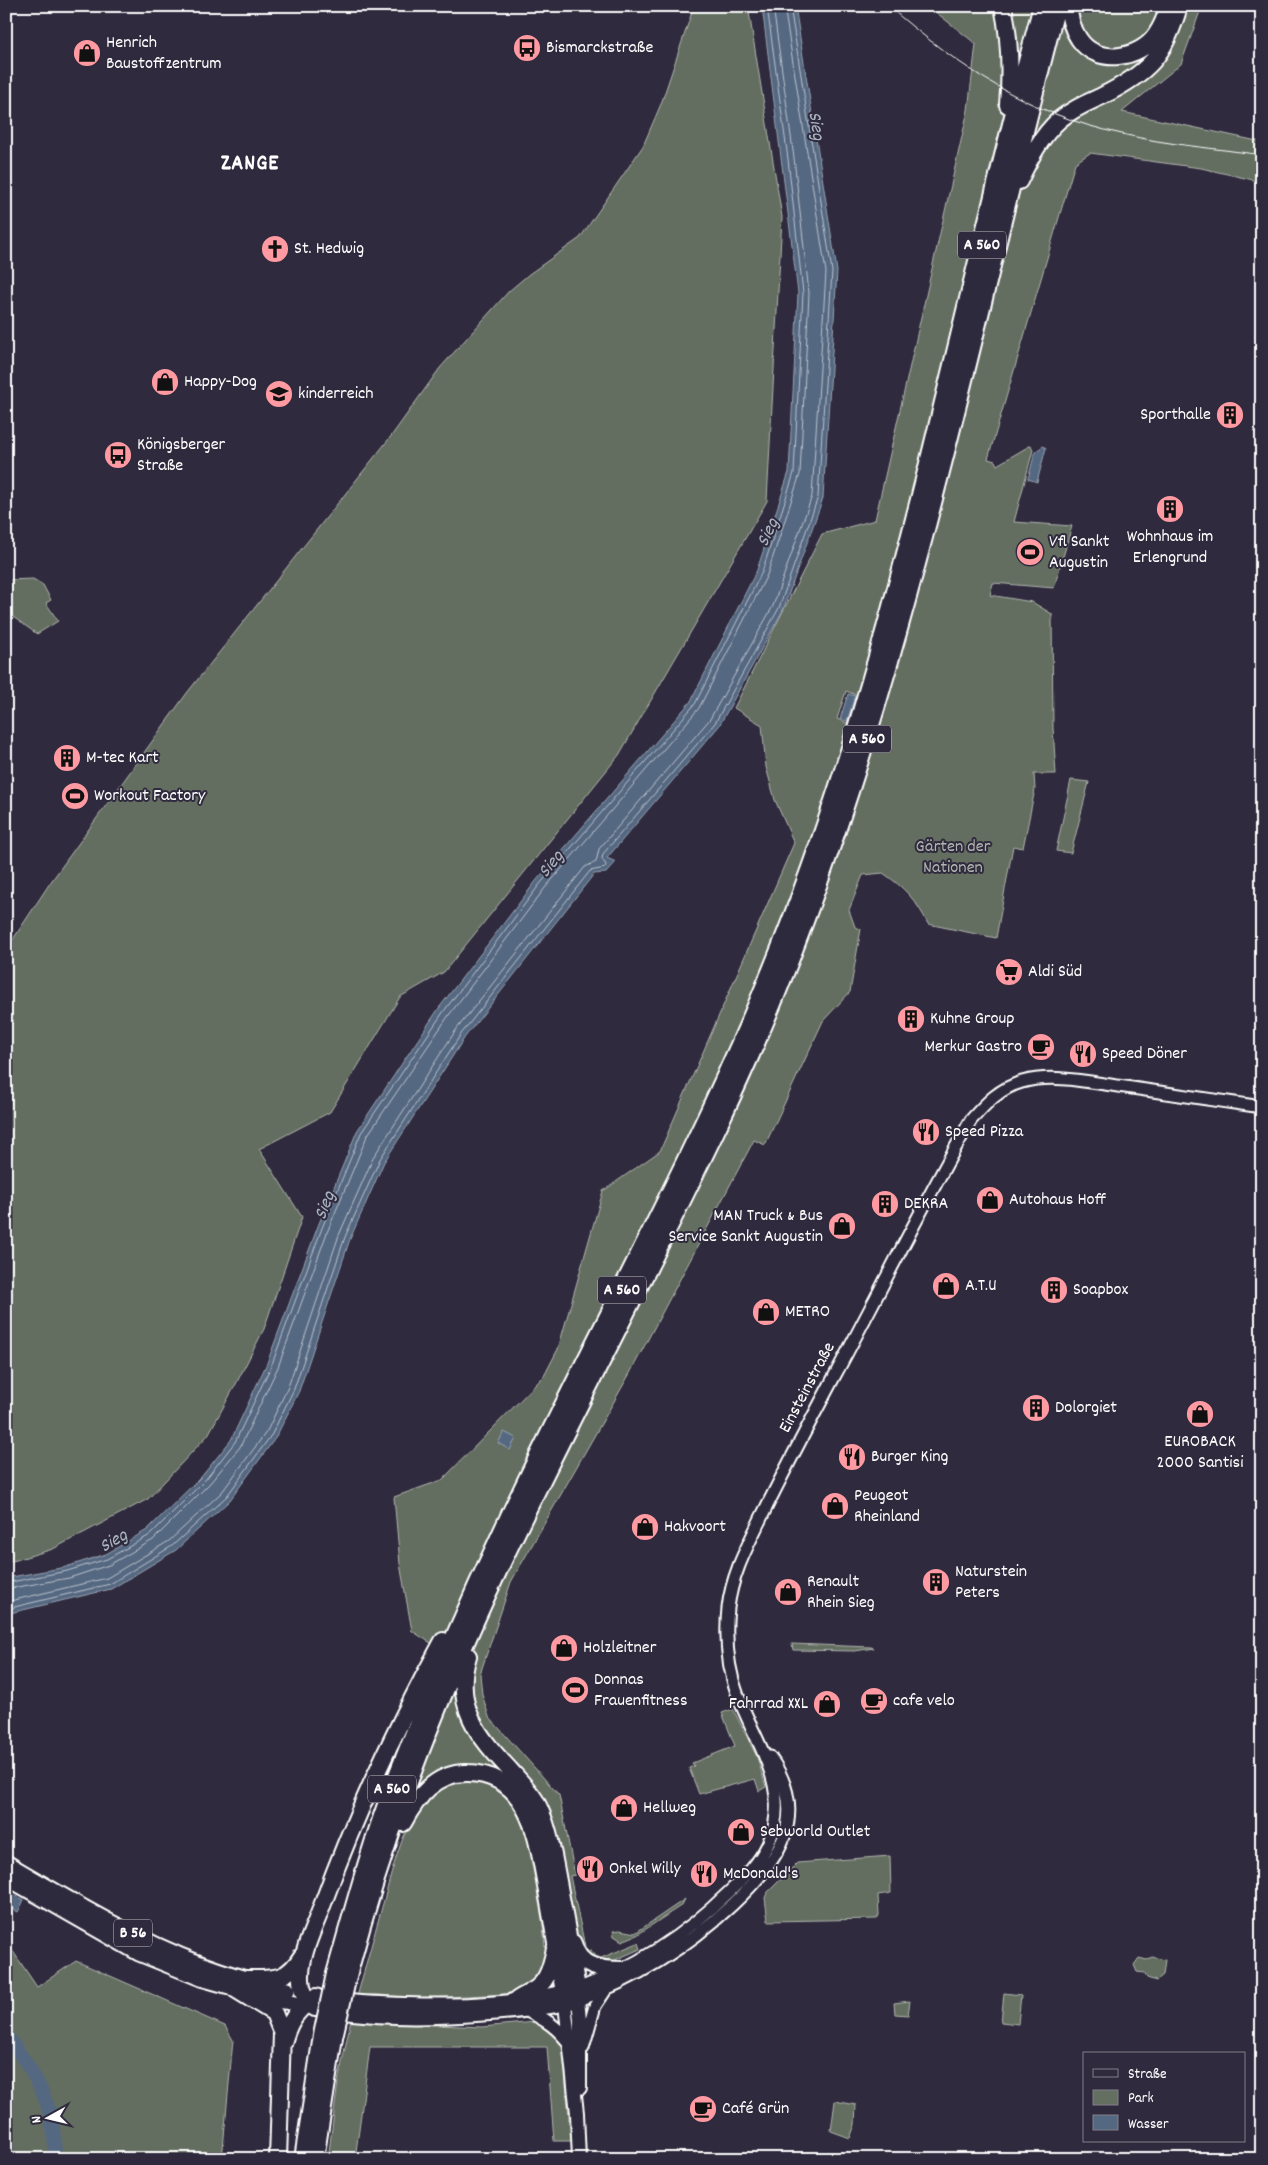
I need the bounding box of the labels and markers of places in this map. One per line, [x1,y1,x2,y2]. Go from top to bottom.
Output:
place label: Henrich Baustoffzentrum [106,31,222,77]
bus stop icon: Bismarckstraße [512,33,542,63]
place label: Bismarckstraße [546,36,653,61]
shop icon: Henrich Baustoffzentrum [72,38,102,68]
church icon: St. Hedwig [260,234,290,264]
place label: St. Hedwig [294,237,364,262]
shop icon: Happy-Dog [150,367,180,397]
place label: Happy-Dog [184,370,257,395]
school or university icon: kinderreich [264,379,294,409]
place label: kinderreich [298,382,373,407]
building icon: Sporthalle [1215,400,1245,430]
place label: Sporthalle [1140,403,1211,428]
place label: Königsberger Straße [137,433,226,479]
bus stop icon: Königsberger Straße [103,440,133,470]
building icon: Wohnhaus im Erlengrund [1155,494,1185,524]
place label: Wohnhaus im Erlengrund [1127,525,1213,571]
place label: Vfl Sankt Augustin [1049,530,1110,576]
sports icon: Vfl Sankt Augustin [1015,537,1045,567]
building icon: M-tec Kart [52,743,82,773]
place label: M-tec Kart [86,746,159,771]
sports icon: Workout Factory [60,781,90,811]
place label: Workout Factory [94,784,206,809]
supermarket icon: Aldi Süd [994,957,1024,987]
place label: Aldi Süd [1028,960,1082,985]
building icon: Kuhne Group [896,1004,926,1034]
place label: Kuhne Group [930,1007,1015,1032]
cafe icon: Merkur Gastro [1026,1032,1056,1062]
place label: Merkur Gastro [924,1035,1022,1060]
restaurant icon: Speed Döner [1068,1039,1098,1069]
place label: Speed Döner [1102,1042,1187,1067]
restaurant icon: Speed Pizza [911,1117,941,1147]
place label: Speed Pizza [945,1120,1024,1145]
shop icon: Autohaus Hoff [975,1185,1005,1215]
place label: Autohaus Hoff [1009,1188,1107,1213]
building icon: DEKRA [870,1189,900,1219]
place label: DEKRA [904,1192,949,1217]
place label: MAN Truck & Bus Service Sankt Augustin [668,1204,823,1250]
shop icon: MAN Truck & Bus Service Sankt Augustin [827,1211,857,1241]
shop icon: A.T.U [931,1271,961,1301]
place label: A.T.U [965,1274,997,1299]
building icon: Soapbox [1039,1275,1069,1305]
place label: Soapbox [1073,1278,1128,1303]
shop icon: METRO [751,1297,781,1327]
place label: METRO [785,1300,830,1325]
building icon: Dolorgiet [1021,1393,1051,1423]
place label: Dolorgiet [1055,1396,1117,1421]
shop icon: EUROBACK 2000 Santisi [1185,1399,1215,1429]
place label: EUROBACK 2000 Santisi [1157,1430,1243,1476]
restaurant icon: Burger King [837,1442,867,1472]
place label: Burger King [871,1445,948,1470]
place label: Peugeot Rheinland [854,1484,920,1530]
shop icon: Peugeot Rheinland [820,1491,850,1521]
shop icon: Hakvoort [630,1512,660,1542]
place label: Hakvoort [664,1515,726,1540]
place label: Naturstein Peters [955,1560,1027,1606]
building icon: Naturstein Peters [921,1567,951,1597]
place label: Renault Rhein Sieg [807,1570,875,1616]
shop icon: Renault Rhein Sieg [773,1577,803,1607]
shop icon: Holzleitner [549,1633,579,1663]
place label: Holzleitner [583,1636,657,1661]
place label: Donnas Frauenfitness [594,1668,688,1714]
sports icon: Donnas Frauenfitness [560,1675,590,1705]
cafe icon: cafe velo [859,1686,889,1716]
shop icon: Fahrrad XXL [812,1689,842,1719]
place label: cafe velo [893,1689,955,1714]
place label: Fahrrad XXL [729,1692,809,1717]
shop icon: Hellweg [609,1793,639,1823]
place label: Hellweg [643,1796,696,1821]
shop icon: Sebworld Outlet [726,1817,756,1847]
place label: Sebworld Outlet [760,1820,871,1845]
restaurant icon: Onkel Willy [575,1854,605,1884]
place label: Onkel Willy [609,1857,682,1882]
restaurant icon: McDonald's [689,1859,719,1889]
place label: McDonald's [723,1862,799,1887]
cafe icon: Café Grün [688,2094,718,2124]
place label: Café Grün [722,2097,789,2122]

